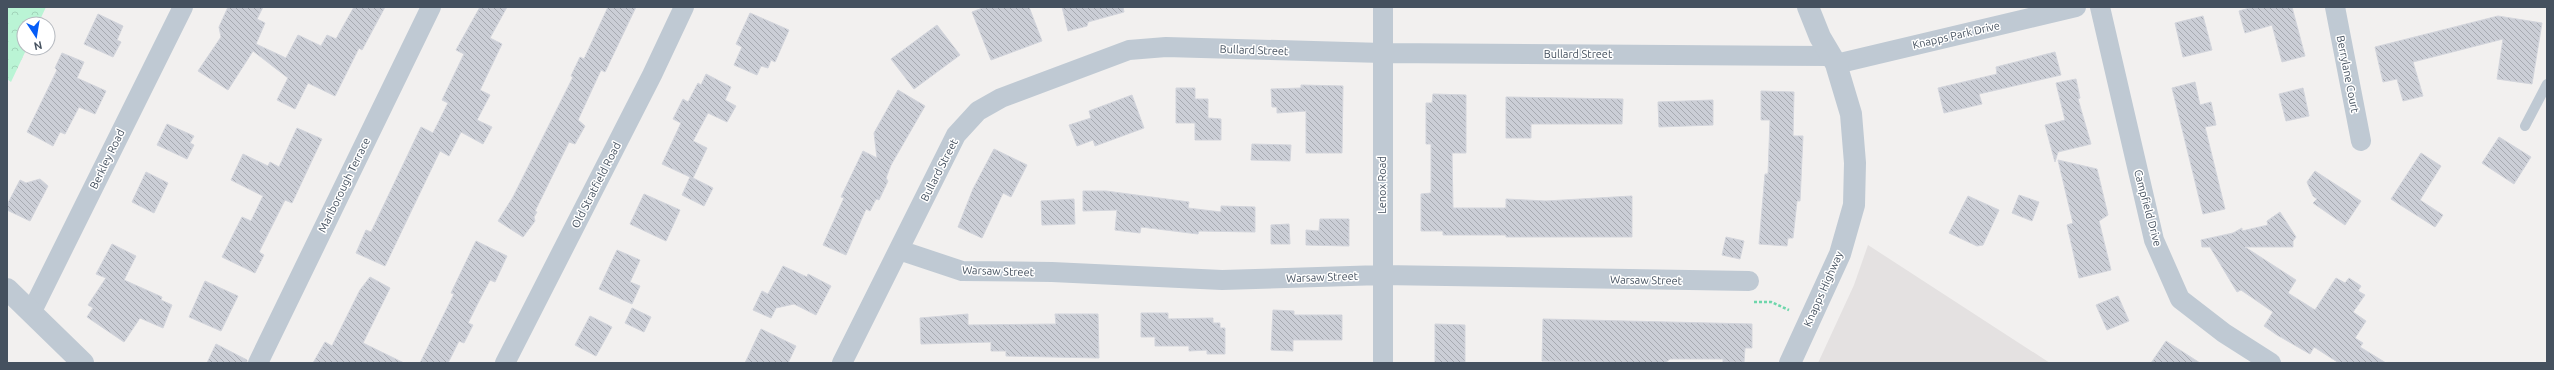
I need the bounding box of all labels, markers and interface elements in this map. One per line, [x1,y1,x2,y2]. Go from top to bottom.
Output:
north arrow [16,16,56,56]
street label: Knapps Park Drive [1911,19,2001,51]
street label: Berrylane Court [2335,34,2361,114]
text: N [33,39,43,53]
street label: Bullard Street [1220,43,1289,57]
street label: Bullard Street [1544,48,1613,60]
street label: Berkley Road [87,127,127,191]
street label: Marlborough Terrace [316,136,372,234]
street label: Bullard Street [918,136,960,203]
street label: Old Stratfield Road [569,140,623,230]
street label: Lenox Road [1376,156,1388,214]
street label: Campfield Drive [2132,168,2164,248]
street label: Knapps Highway [1801,249,1845,329]
street label: Warsaw Street [962,264,1035,278]
street label: Warsaw Street [1286,270,1359,284]
street label: Warsaw Street [1610,273,1683,287]

